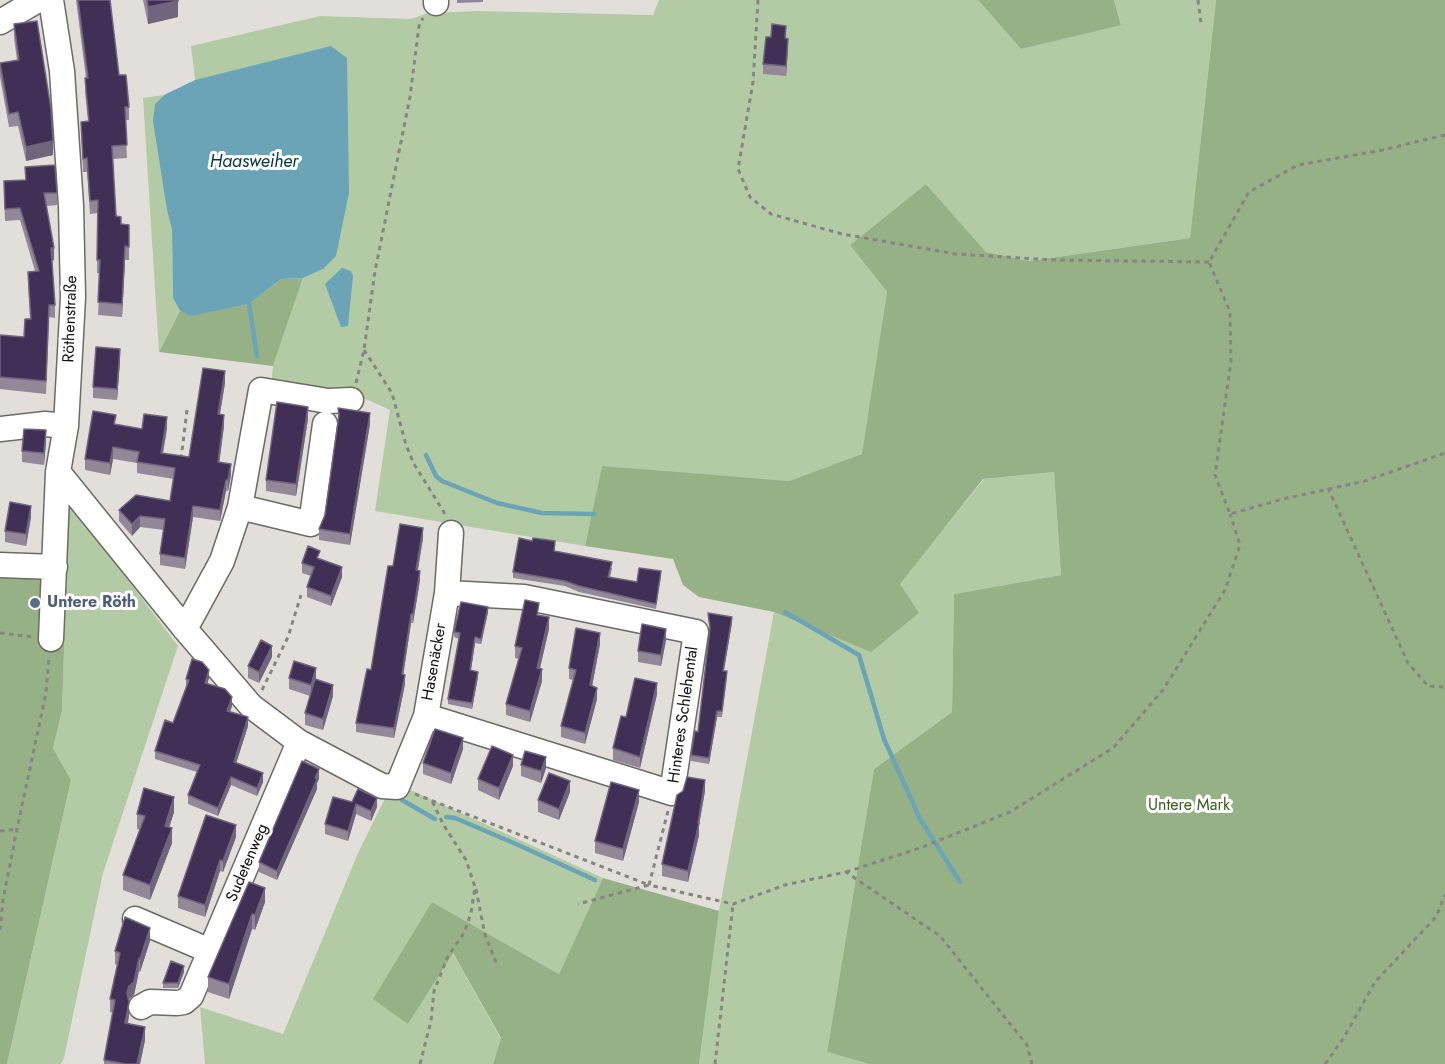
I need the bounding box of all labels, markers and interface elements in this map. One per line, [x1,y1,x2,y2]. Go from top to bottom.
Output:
water label: Haasweiher [210,152,298,174]
street label: Röthenstraße [60,275,82,363]
place label: Untere Röth [47,593,136,613]
marker: Untere Röth [28,596,42,610]
street label: Hasenäcker [419,622,451,702]
street label: Hinteres Schlehental [665,645,703,785]
park label: Untere Mark [1148,796,1230,816]
street label: Sudetenweg [223,821,273,905]

